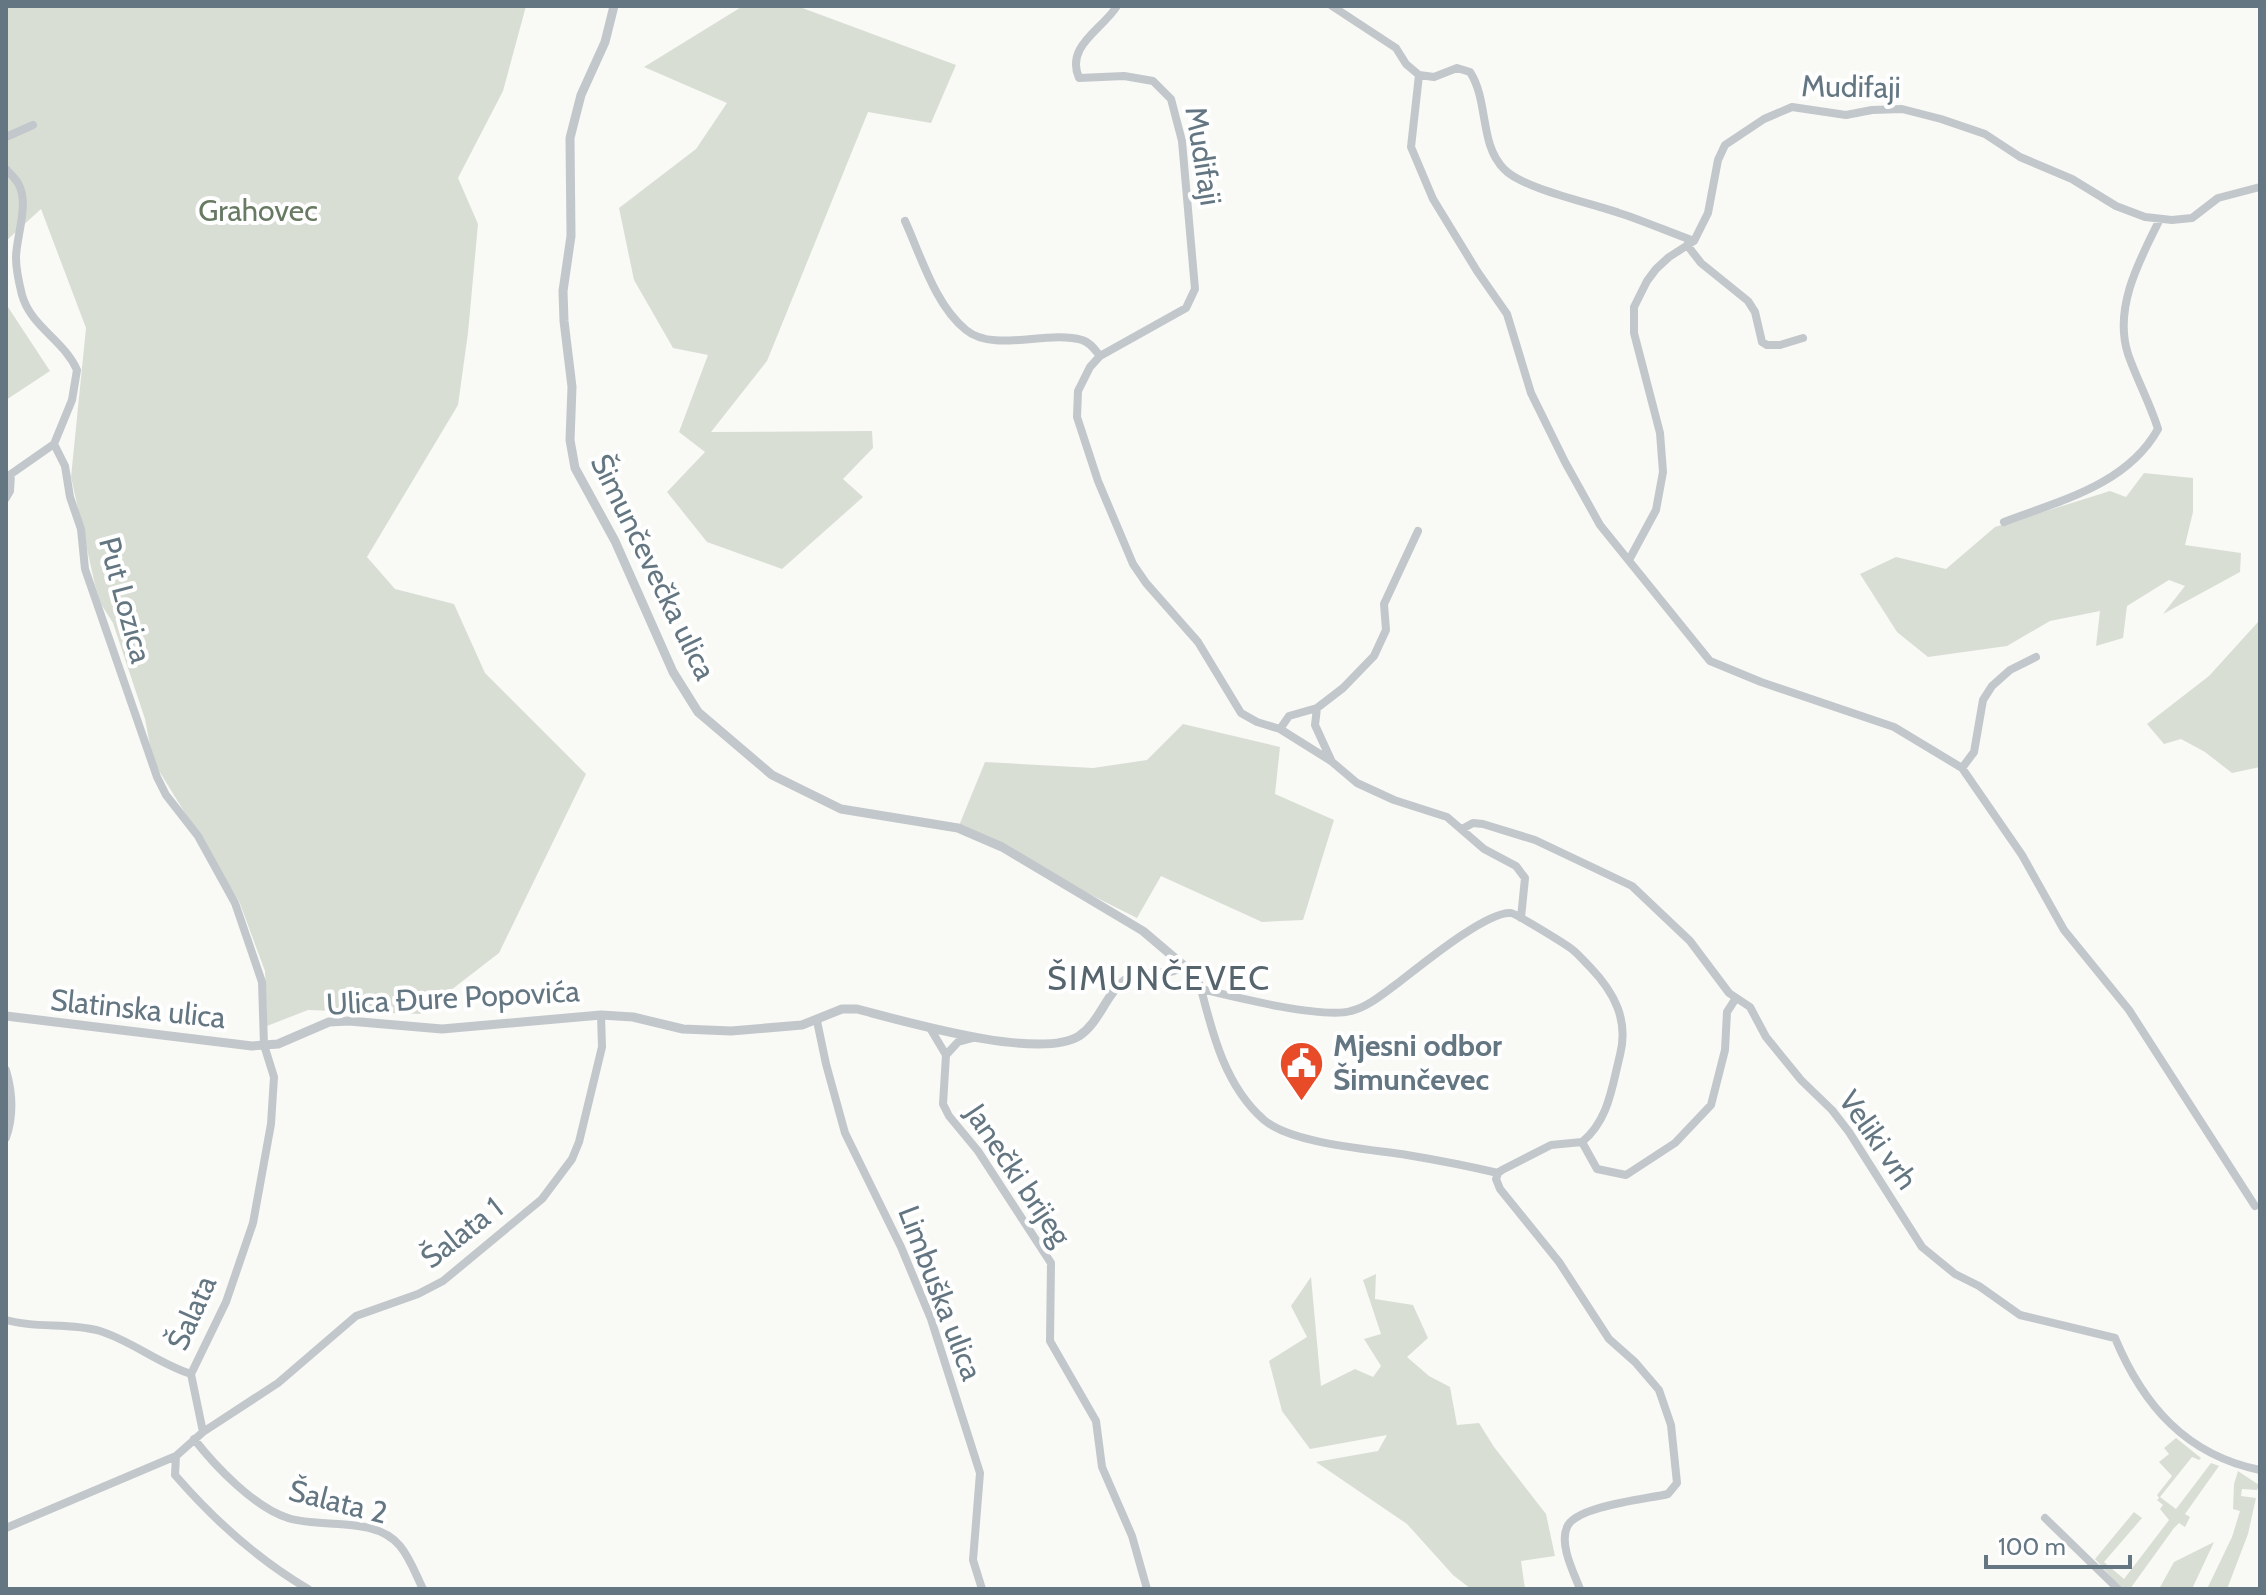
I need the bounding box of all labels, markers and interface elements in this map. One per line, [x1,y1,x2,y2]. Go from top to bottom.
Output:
street label: Mudifaji [1801,67,1901,106]
street label: Mudifaji [1177,104,1230,208]
park label: Grahovec [198,192,318,229]
street label: Šimunčevečka ulica [583,448,724,686]
street label: Put Lozica [91,533,160,668]
district label: ŠIMUNČEVEC [1047,957,1271,999]
street label: Ulica Đure Popovića [325,972,581,1023]
street label: Slatinska ulica [49,981,228,1036]
place label: Mjesni odbor Šimunčevec [1333,1027,1502,1098]
public building icon: Mjesni odbor Šimunčevec [1278,1039,1326,1102]
street label: Veliki vrh [1831,1083,1926,1196]
street label: Janečki brijeg [957,1096,1080,1254]
street label: Šalata 1 [413,1189,510,1276]
street label: Limbuška ulica [890,1200,991,1386]
street label: Šalata [159,1269,224,1356]
street label: Šalata 2 [285,1471,391,1532]
scale bar [1986,1519,2130,1569]
text: 100 m [1998,1532,2066,1561]

